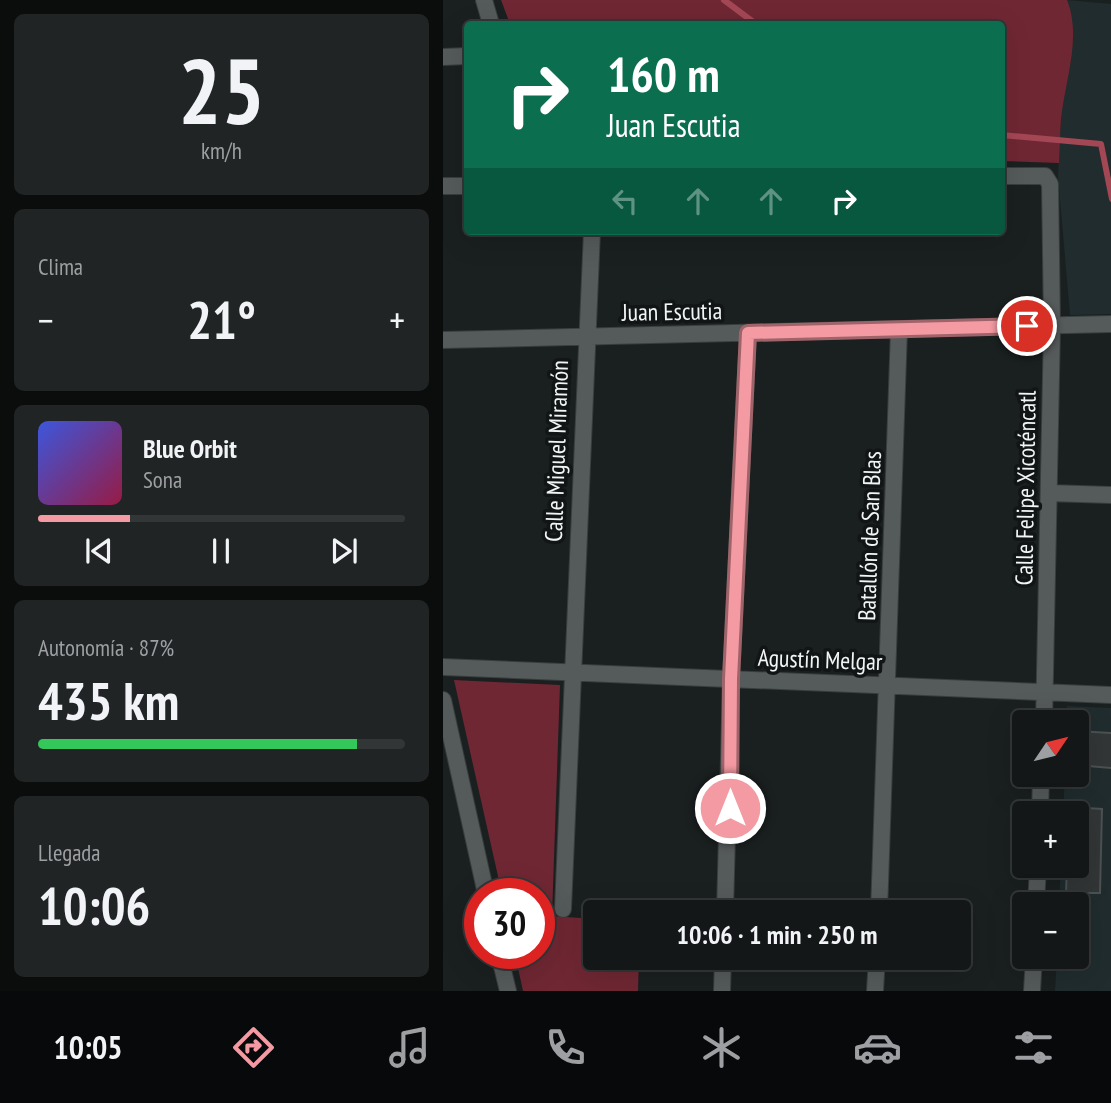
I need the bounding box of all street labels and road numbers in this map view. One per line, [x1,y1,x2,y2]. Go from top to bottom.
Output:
street label: Juan Escutia [621,295,722,328]
street label: Calle Miguel Miramón [538,360,575,542]
street label: Calle Felipe Xicoténcatl [1008,390,1043,586]
street label: Batallón de San Blas [851,451,888,621]
street label: Agustín Melgar [757,642,883,677]

